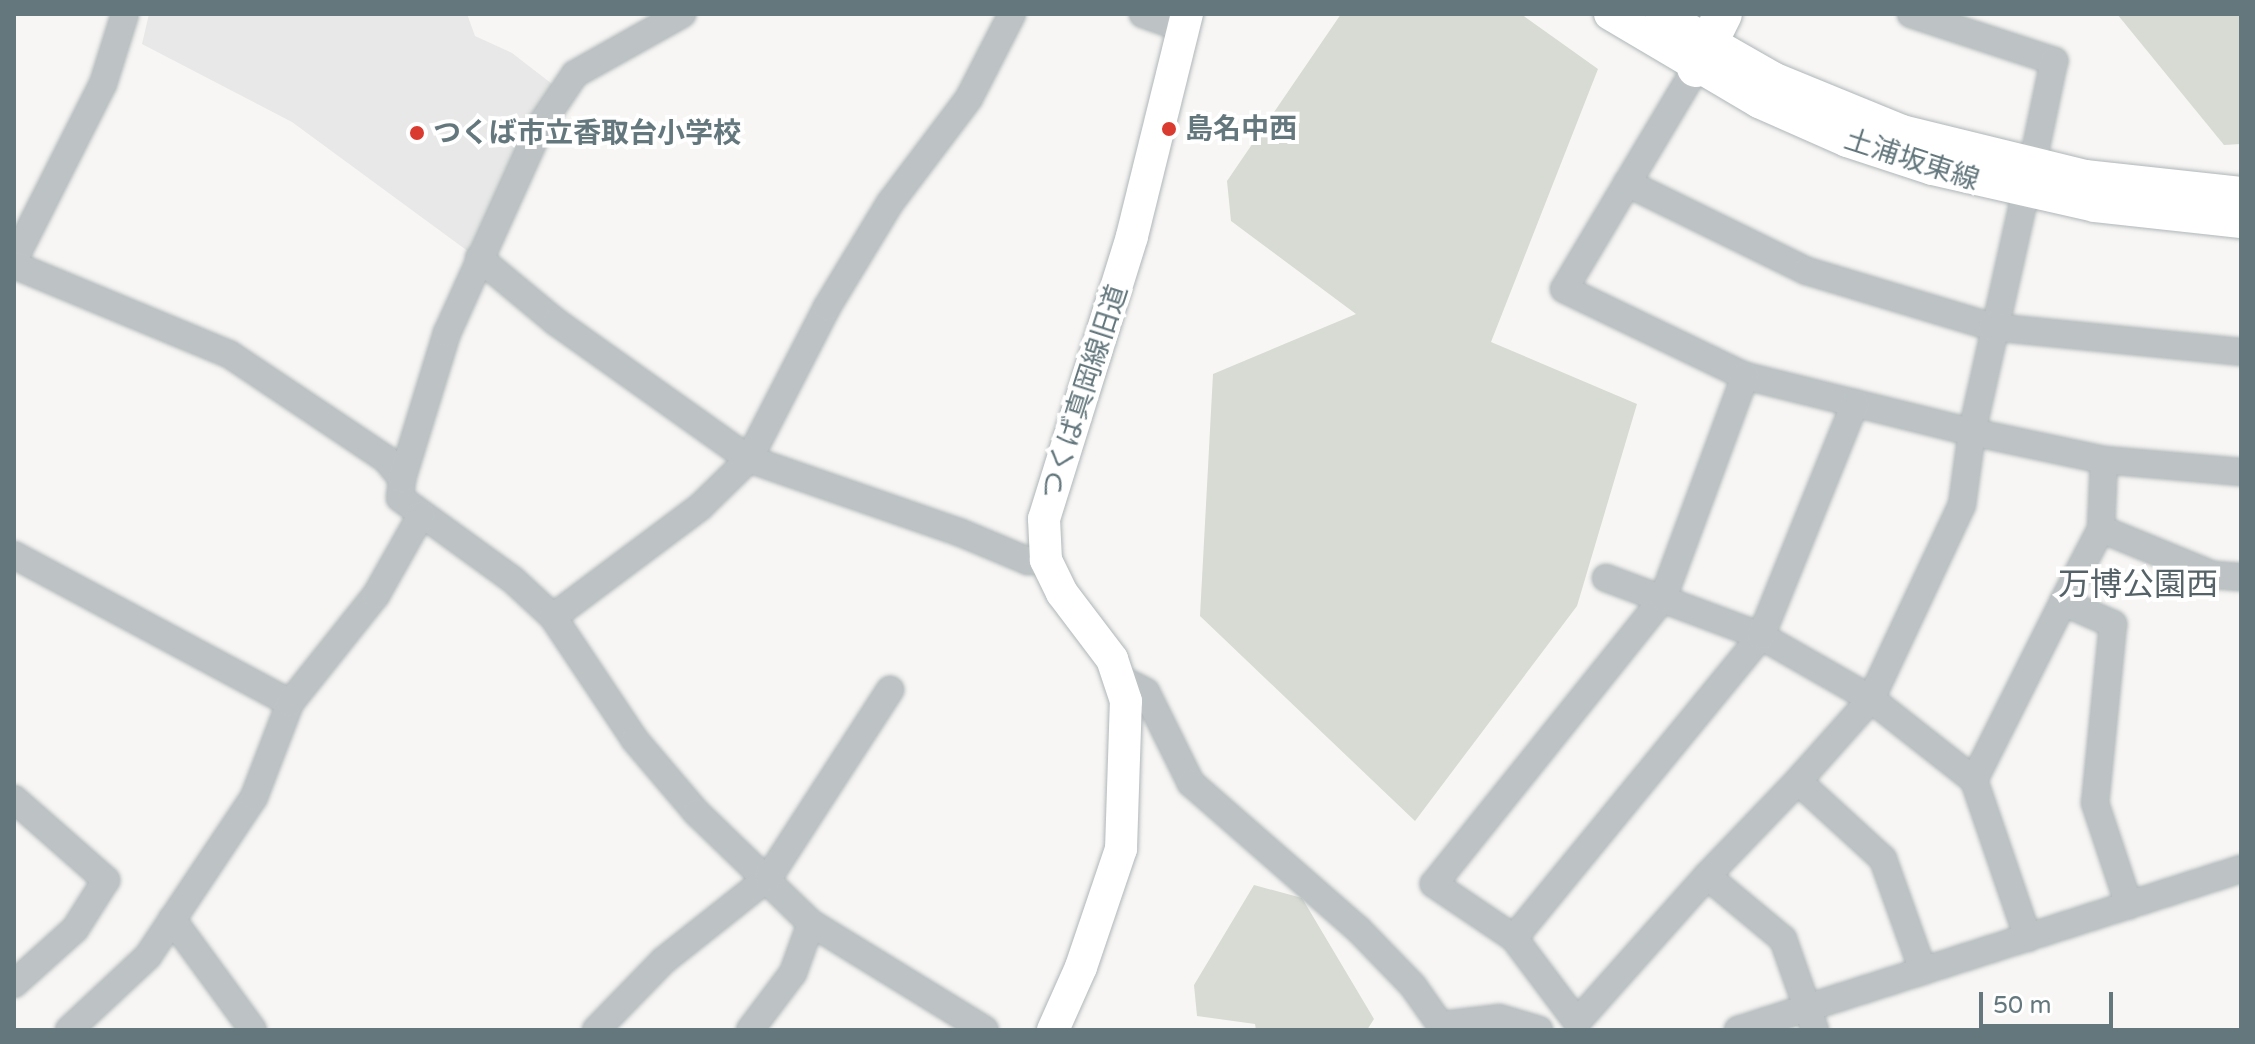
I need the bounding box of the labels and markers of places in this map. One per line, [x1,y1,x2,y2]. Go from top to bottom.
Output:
place label: 島名中西 [1185,112,1297,146]
place label: つくば市立香取台小学校 [433,116,741,150]
marker: 島名中西 [1160,120,1178,138]
marker: つくば市立香取台小学校 [408,124,426,142]

